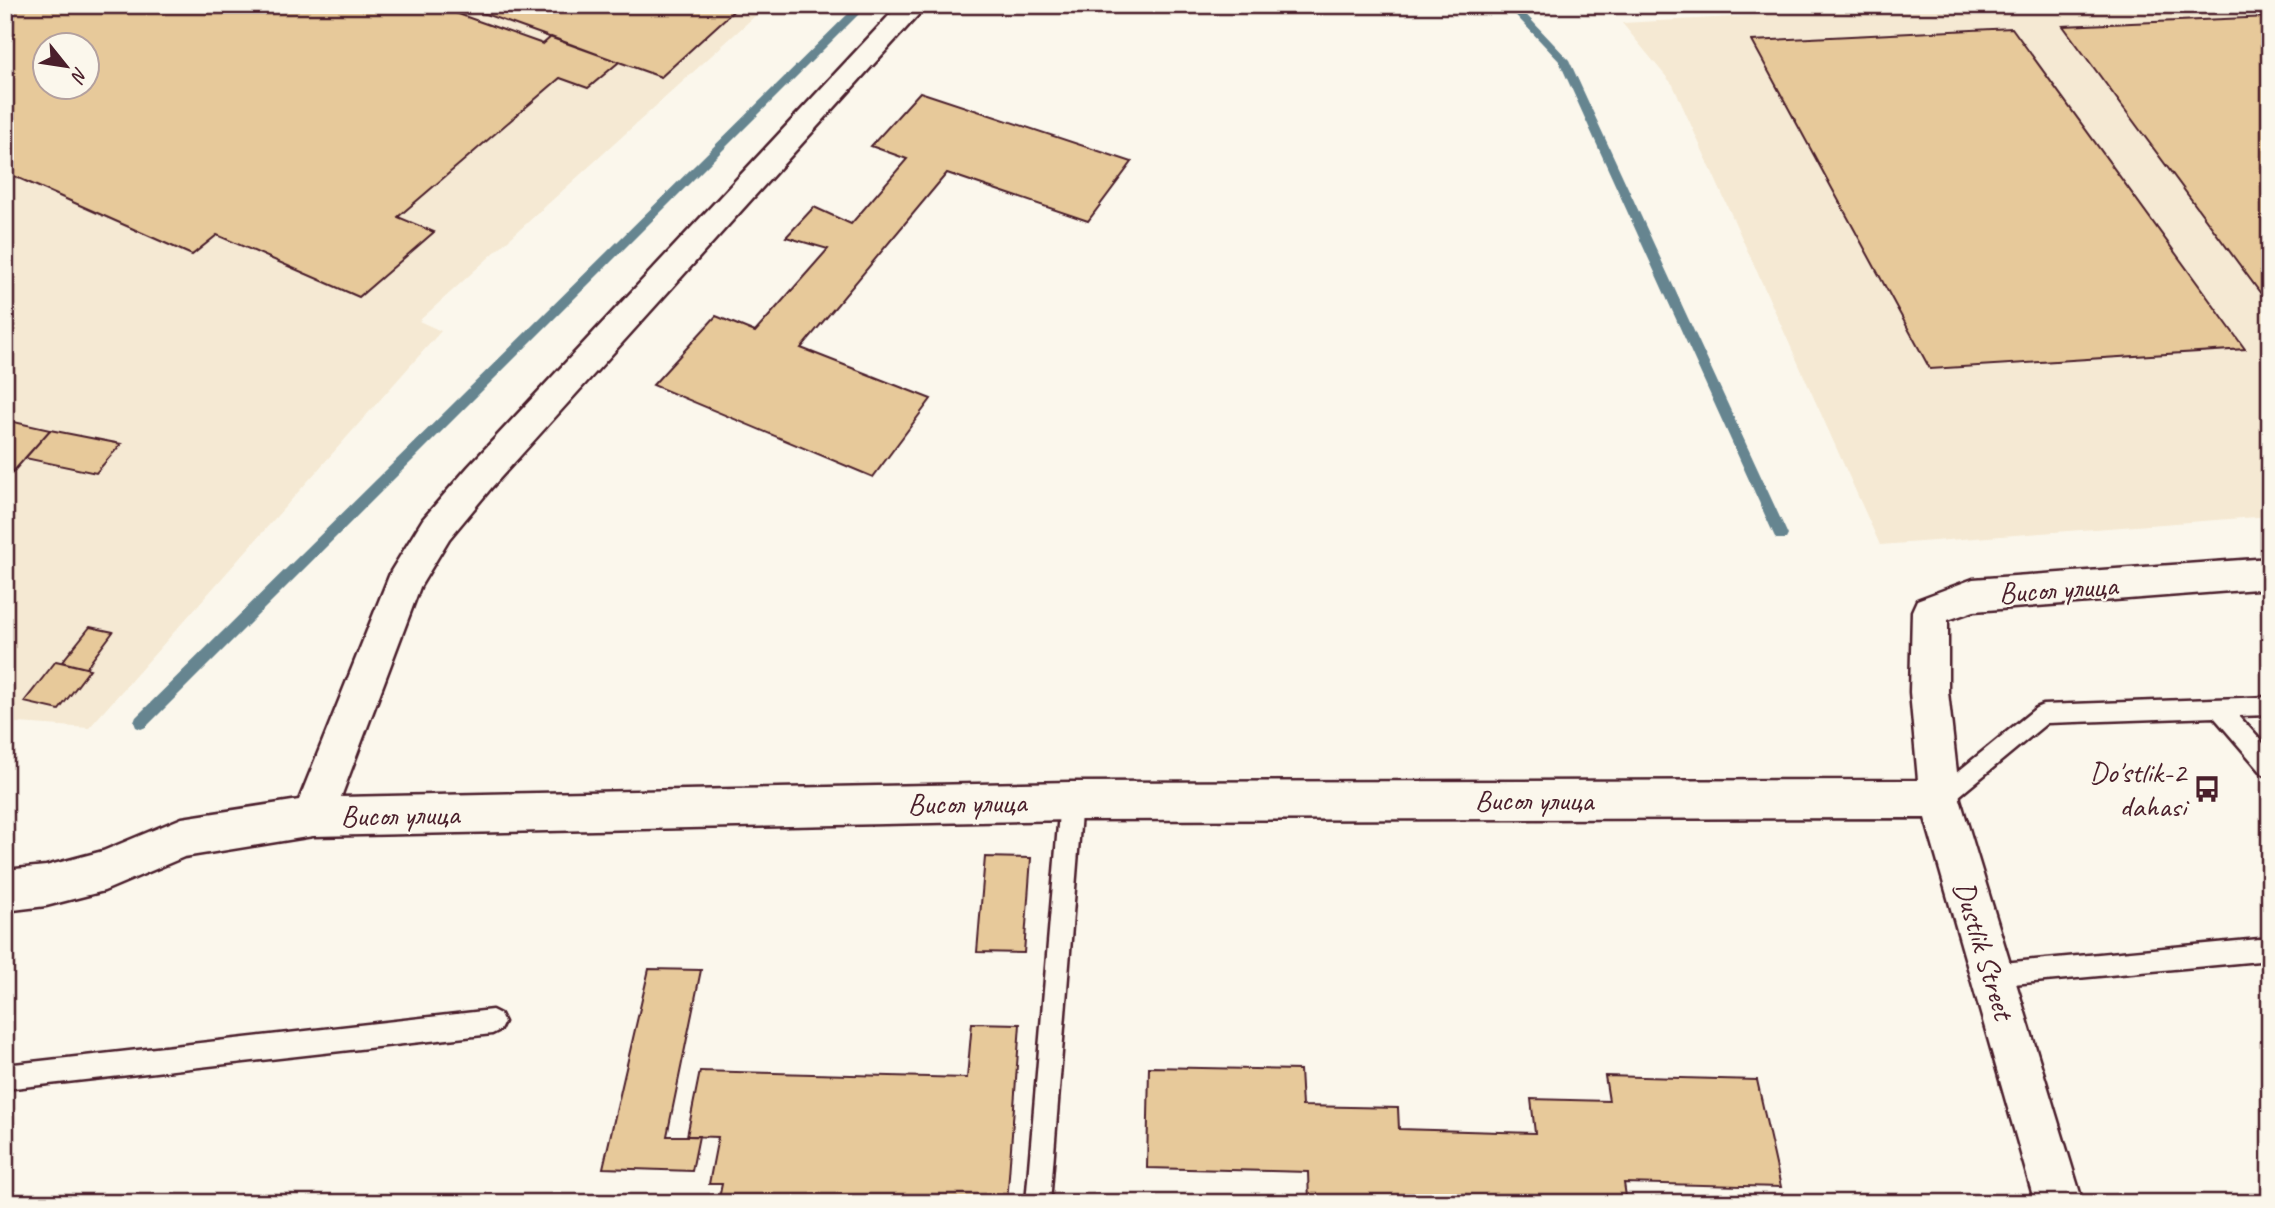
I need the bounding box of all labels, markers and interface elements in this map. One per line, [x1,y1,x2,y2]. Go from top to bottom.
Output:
north arrow [32,32,102,102]
text: N [65,63,93,88]
street label: Висол улица [1997,566,2121,612]
place label: Do'stlik-2 dahasi [2089,753,2189,825]
bus stop icon: Do'stlik-2 dahasi [2192,774,2222,804]
street label: Висол улица [1475,781,1595,819]
street label: Висол улица [907,783,1029,823]
street label: Висол улица [340,795,462,835]
street label: Dustlik Street [1945,876,2024,1026]

